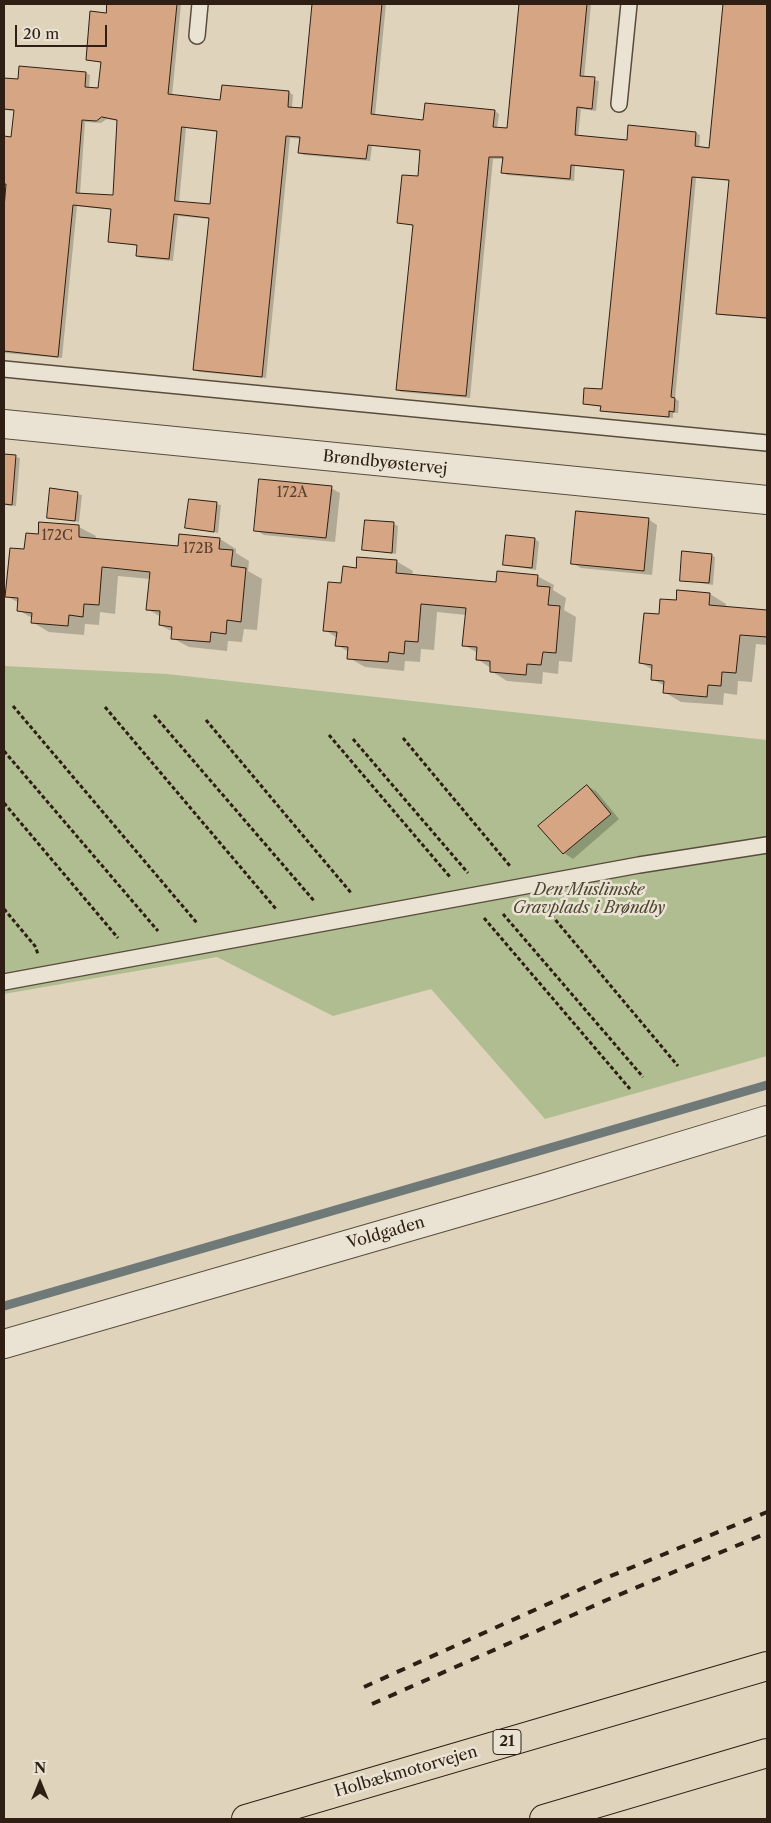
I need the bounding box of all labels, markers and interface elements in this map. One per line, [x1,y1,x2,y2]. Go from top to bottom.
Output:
scale bar [18,15,110,47]
text: 20 m [23,24,59,43]
street label: Brøndbyøstervej [322,447,448,479]
house number: 172A [276,485,308,501]
house number: 172C [41,528,73,544]
house number: 172B [183,541,213,557]
park label: Den Muslimske Gravplads i Brøndby [513,880,665,918]
street label: Voldgaden [345,1213,427,1253]
road number: 21 [493,1730,521,1754]
street label: Holbækmotorvejen [332,1742,480,1802]
north arrow [15,1758,65,1808]
text: N [34,1759,46,1777]

